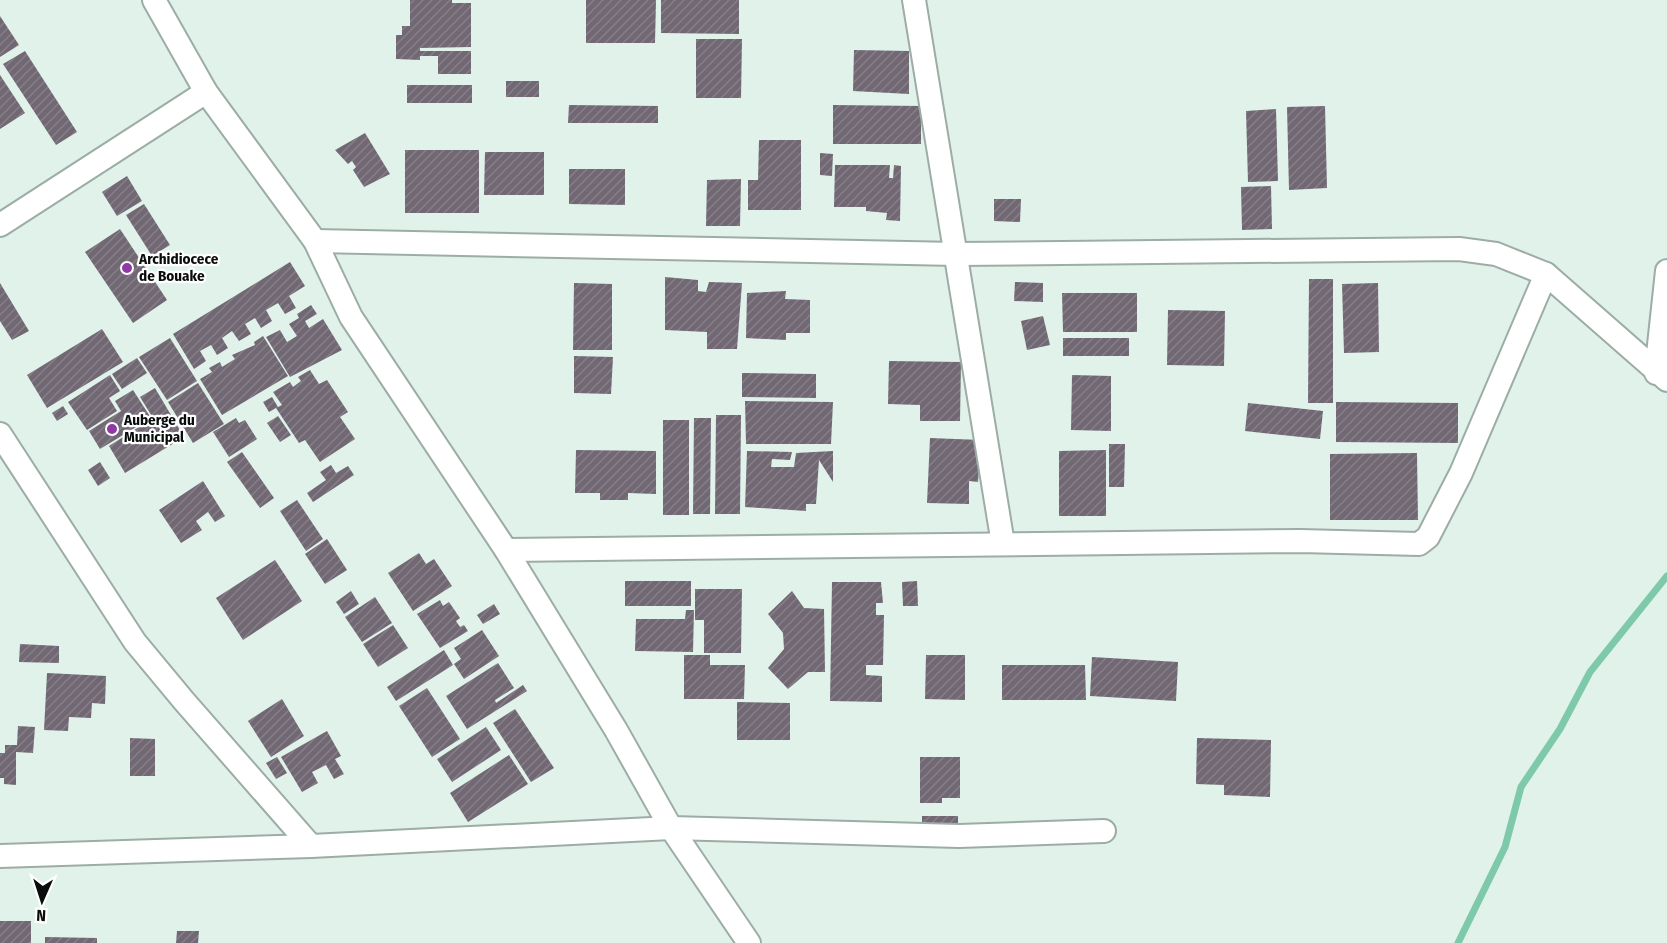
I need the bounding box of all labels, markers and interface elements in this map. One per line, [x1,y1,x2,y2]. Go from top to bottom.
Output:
place label: Archidiocece de Bouake [138,250,219,285]
marker: Archidiocece de Bouake [120,261,134,275]
place label: Auberge du Municipal [123,411,195,446]
marker: Auberge du Municipal [105,422,119,436]
north arrow [12,871,72,931]
text: N [36,906,47,925]

